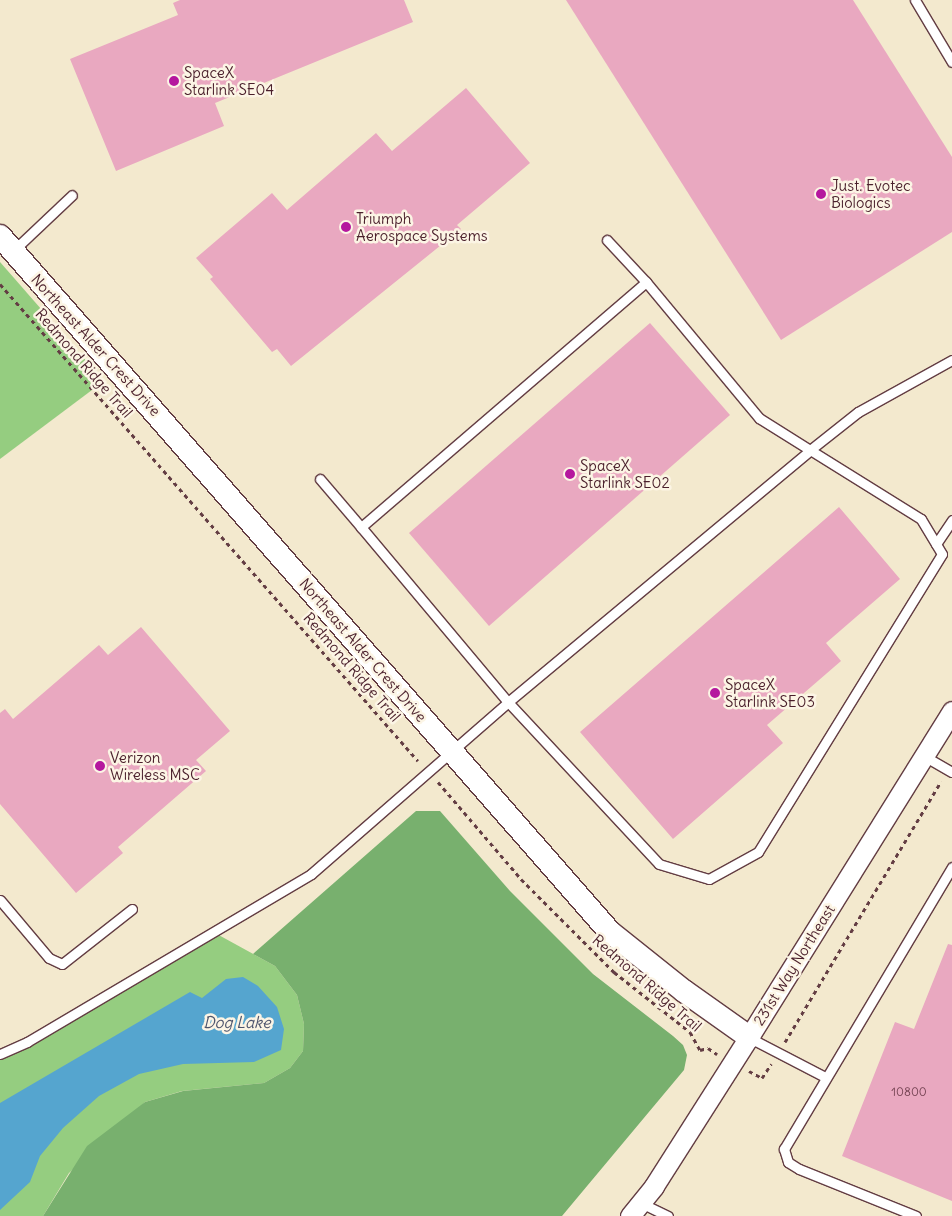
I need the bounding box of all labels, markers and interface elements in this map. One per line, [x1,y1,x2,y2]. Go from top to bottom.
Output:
place label: SpaceX Starlink SE04 [184,63,274,98]
marker: SpaceX Starlink SE04 [168,75,180,87]
place label: Just. Evotec Biologics [831,176,911,211]
marker: Just. Evotec Biologics [815,188,827,200]
place label: Triumph Aerospace Systems [356,209,488,244]
marker: Triumph Aerospace Systems [340,221,352,233]
street label: Northeast Alder Crest Drive [28,270,164,420]
street label: Redmond Ridge Trail [32,305,136,421]
place label: SpaceX Starlink SE02 [580,456,670,491]
marker: SpaceX Starlink SE02 [564,468,576,480]
street label: Northeast Alder Crest Drive [296,574,430,726]
street label: Redmond Ridge Trail [300,609,404,725]
place label: SpaceX Starlink SE03 [725,675,815,710]
marker: SpaceX Starlink SE03 [709,687,721,699]
place label: Verizon Wireless MSC [110,748,200,783]
marker: Verizon Wireless MSC [94,760,106,772]
street label: 231st Way Northeast [750,901,838,1029]
street label: Redmond Ridge Trail [589,931,705,1035]
water label: Dog Lake [203,1012,271,1032]
house number: 10800 [891,1085,927,1099]

